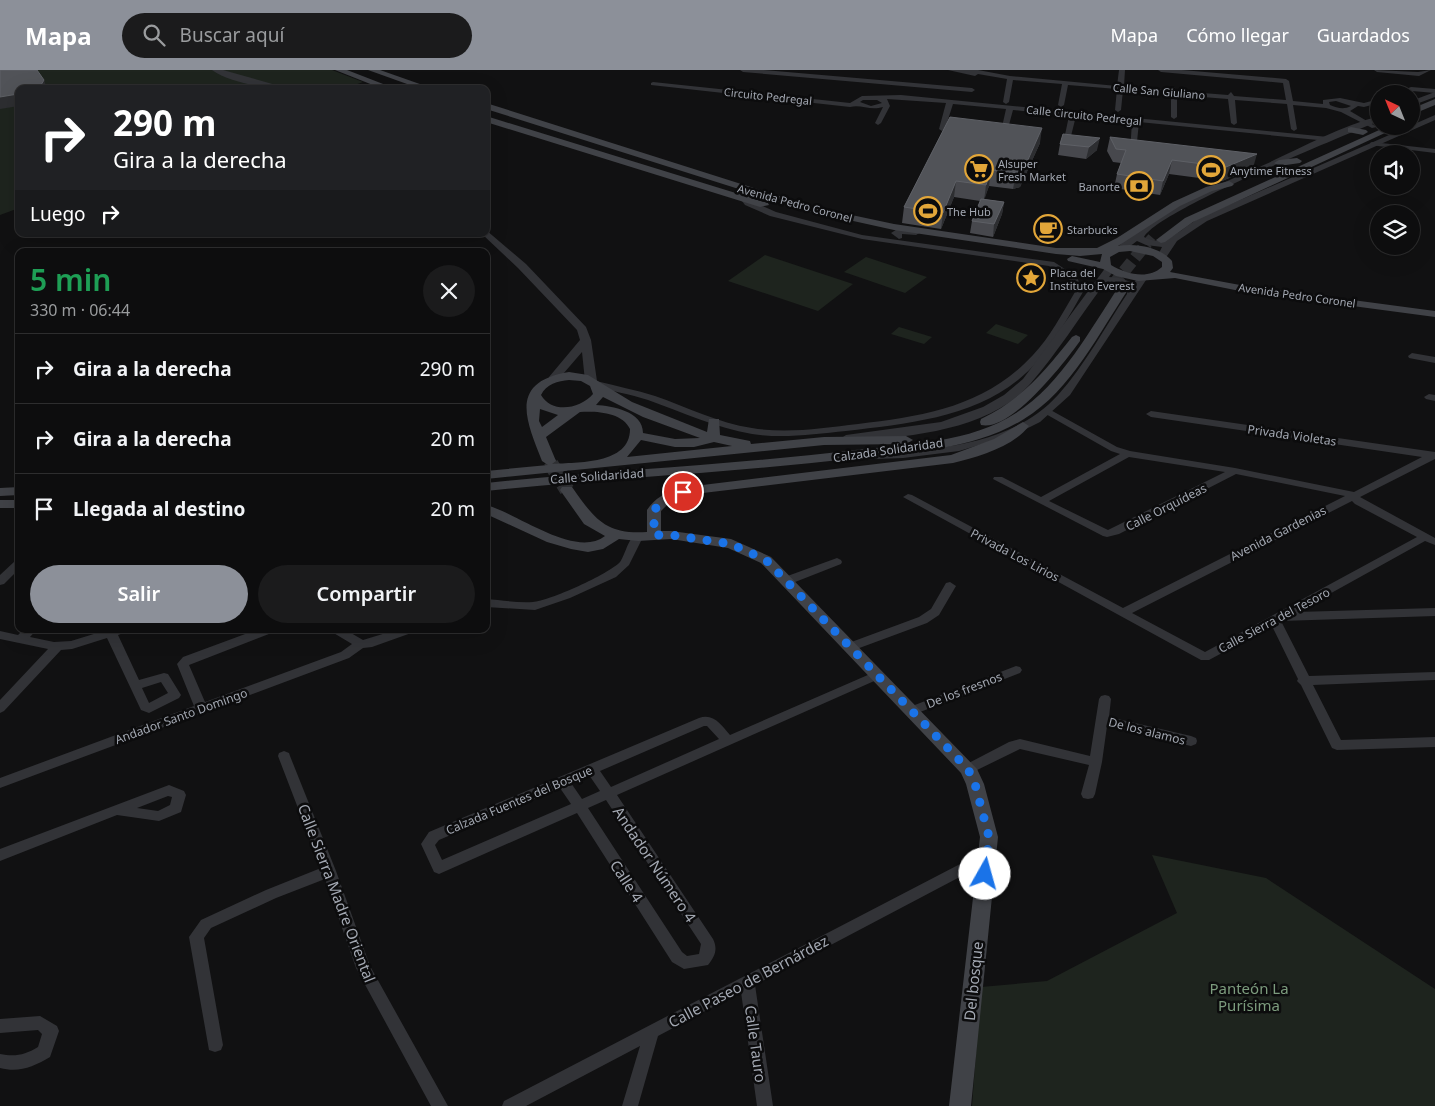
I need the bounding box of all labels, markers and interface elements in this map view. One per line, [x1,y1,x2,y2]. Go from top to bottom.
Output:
search box [122,13,472,58]
text: Mapa [25,19,92,52]
icon: search [140,21,168,49]
text: Buscar aquí [180,22,284,48]
text: Mapa [1111,23,1158,47]
text: Cómo llegar [1186,23,1289,47]
text: Guardados [1317,23,1410,47]
street label: Calle San Giuliano [1112,79,1206,103]
street label: Circuito Pedregal [723,84,813,108]
north arrow [1370,85,1420,135]
map controls [1370,85,1420,255]
text: 290 m [113,99,216,146]
street label: Calle Circuito Pedregal [1025,101,1143,129]
icon: right [30,105,95,170]
text: Gira a la derecha [113,144,287,174]
button: sound [1370,145,1420,195]
supermarket icon: Alsuper Fresh Market [964,154,994,184]
sports icon: Anytime Fitness [1196,155,1226,185]
place label: Alsuper Fresh Market [998,156,1066,184]
place label: Anytime Fitness [1230,163,1312,178]
bank icon: Banorte [1124,171,1154,201]
place label: Banorte [1079,179,1120,194]
street label: Avenida Pedro Coronel [736,180,854,226]
sports icon: The Hub [913,196,943,226]
icon: right [96,200,124,228]
text: Luego [30,201,86,227]
place label: The Hub [947,204,991,219]
button: layers [1370,205,1420,255]
cafe icon: Starbucks [1033,214,1063,244]
place label: Starbucks [1067,222,1118,237]
text: 5 min [30,259,111,300]
place icon: Placa del Instituto Everest [1016,263,1046,293]
button: close [423,265,475,317]
place label: Placa del Instituto Everest [1050,265,1135,293]
street label: Avenida Pedro Coronel [1237,279,1357,311]
text: 330 m · 06:44 [30,299,130,321]
icon: right [30,355,58,383]
text: Gira a la derecha [73,356,232,382]
text: 290 m [420,356,475,382]
street label: Privada Violetas [1246,420,1338,450]
icon: right [30,425,58,453]
text: Gira a la derecha [73,426,232,452]
text: 20 m [431,426,475,452]
street label: Calzada Solidaridad [832,434,944,466]
street label: Calle Solidaridad [549,464,645,488]
pin [662,471,704,513]
icon: arrive [669,478,697,506]
street label: Calle Orquídeas [1122,479,1210,535]
icon: arrive [30,495,58,523]
text: Llegada al destino [73,496,245,522]
text: 20 m [431,496,475,522]
street label: Avenida Gardenias [1227,501,1329,565]
street label: Privada Los Lirios [968,524,1063,586]
button: Salir [30,565,248,623]
button: Compartir [258,565,475,623]
street label: Calle Sierra del Tesoro [1215,583,1333,657]
street label: De los fresnos [924,668,1004,712]
street label: Andador Santo Domingo [112,684,250,748]
street label: De los alamos [1107,713,1187,749]
street label: Calzada Fuentes del Bosque [443,761,595,839]
street label: Calle Sierra Madre Oriental [294,801,380,985]
street label: Andador Número 4 [609,802,701,926]
position arrow [958,847,1010,899]
street label: Calle 4 [606,856,648,906]
street label: Calle Paseo de Bernárdez [665,930,831,1032]
street label: Del bosque [959,940,987,1022]
park label: Panteón La Purísima [1209,978,1289,1015]
street label: Calle Tauro [741,1004,771,1084]

